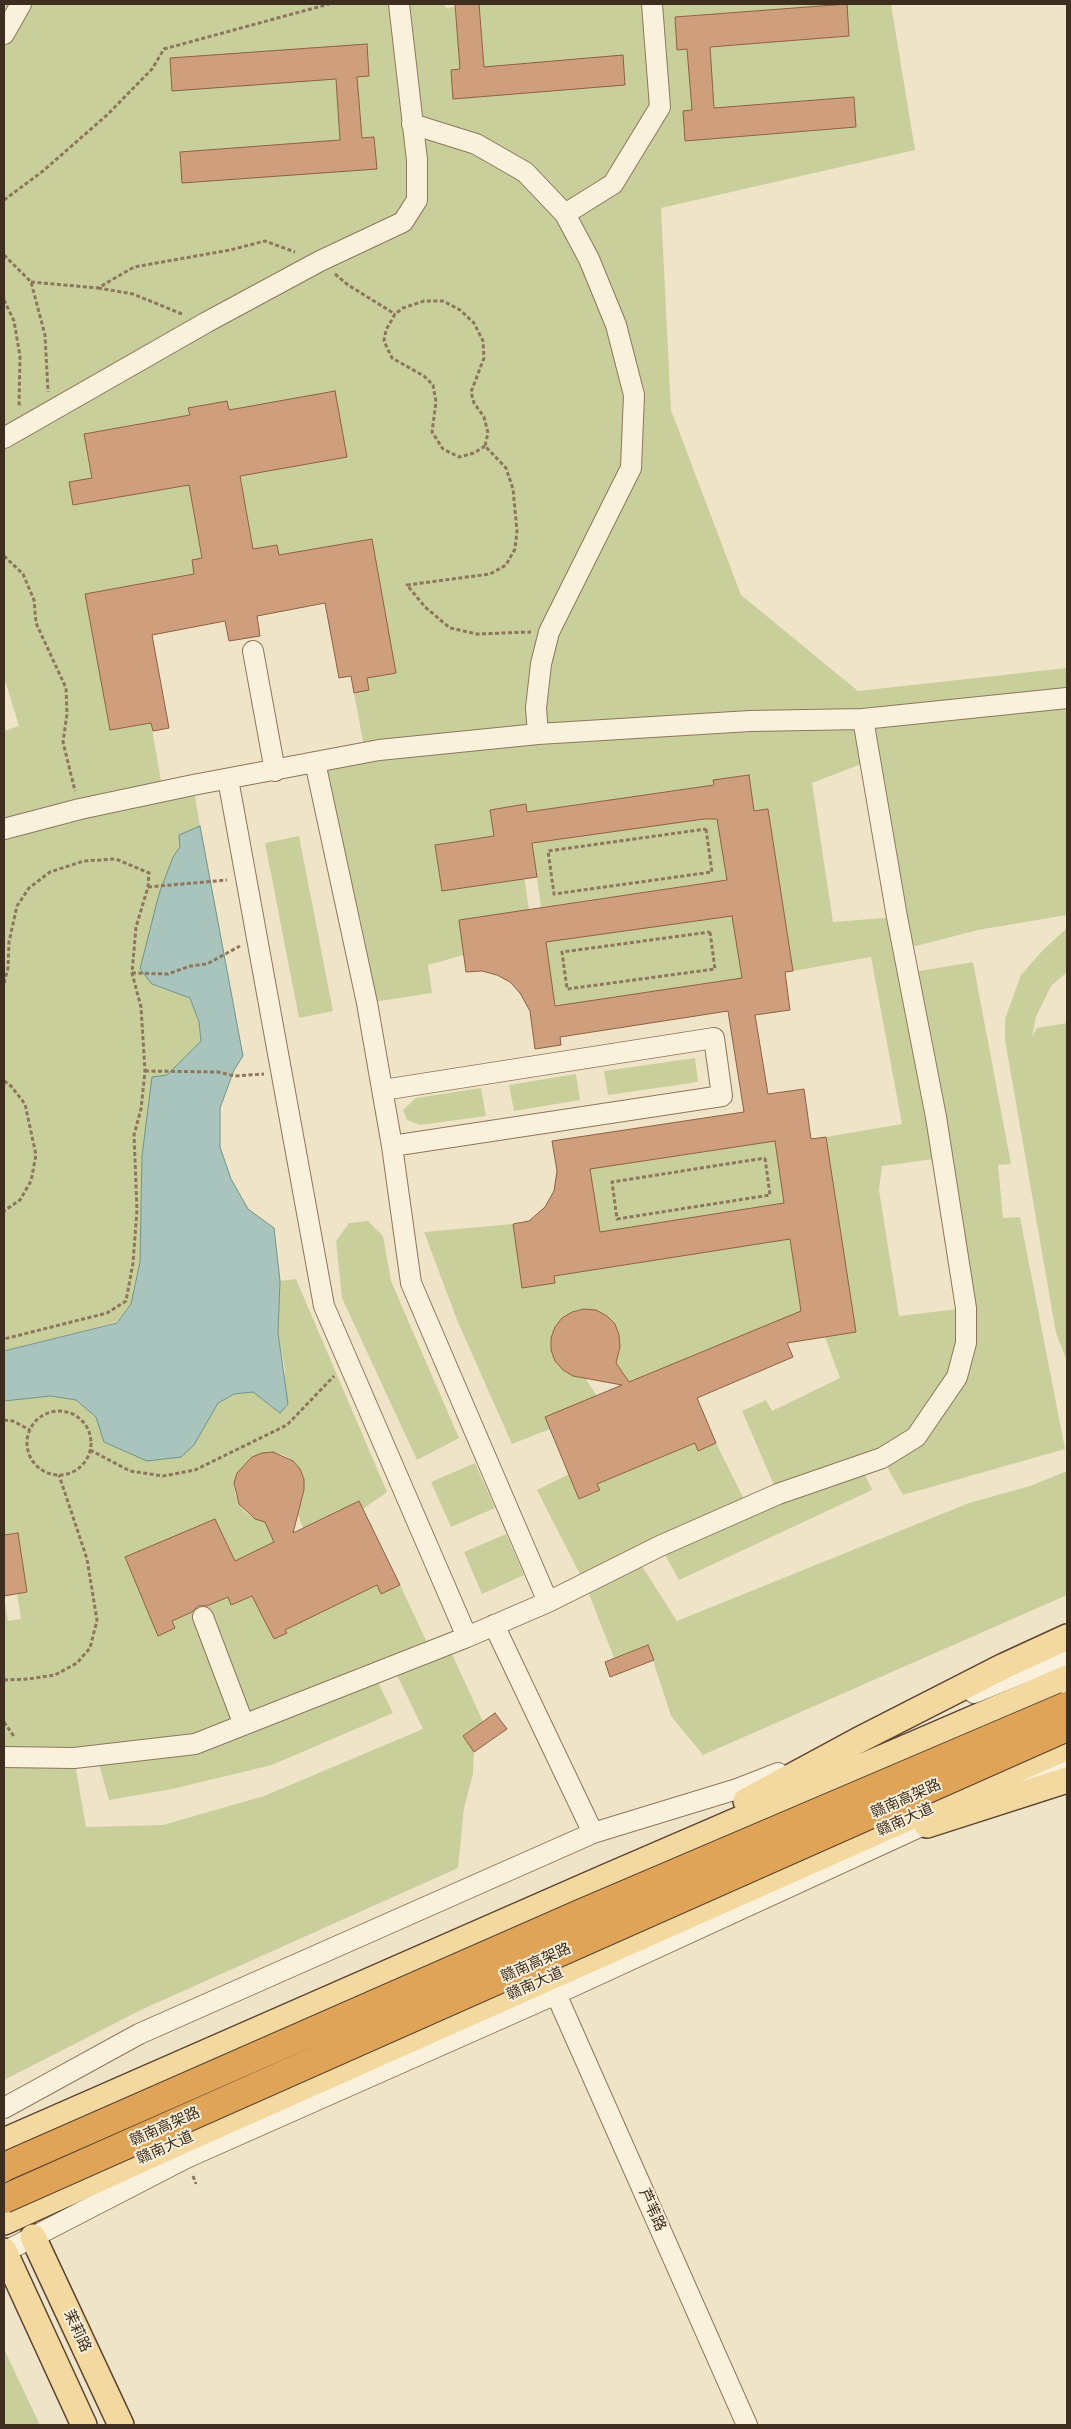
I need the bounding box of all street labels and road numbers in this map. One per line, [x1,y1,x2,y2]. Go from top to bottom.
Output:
street label: 赣南高架路 [868,1776,944,1822]
street label: 赣南大道 [874,1800,936,1840]
street label: 赣南高架路 [498,1940,574,1986]
street label: 赣南大道 [504,1964,566,2004]
street label: 赣南高架路 [127,2104,203,2150]
street label: 赣南大道 [134,2128,196,2168]
street label: 芦苇路 [635,2186,669,2234]
street label: 茉莉路 [59,2307,95,2355]

